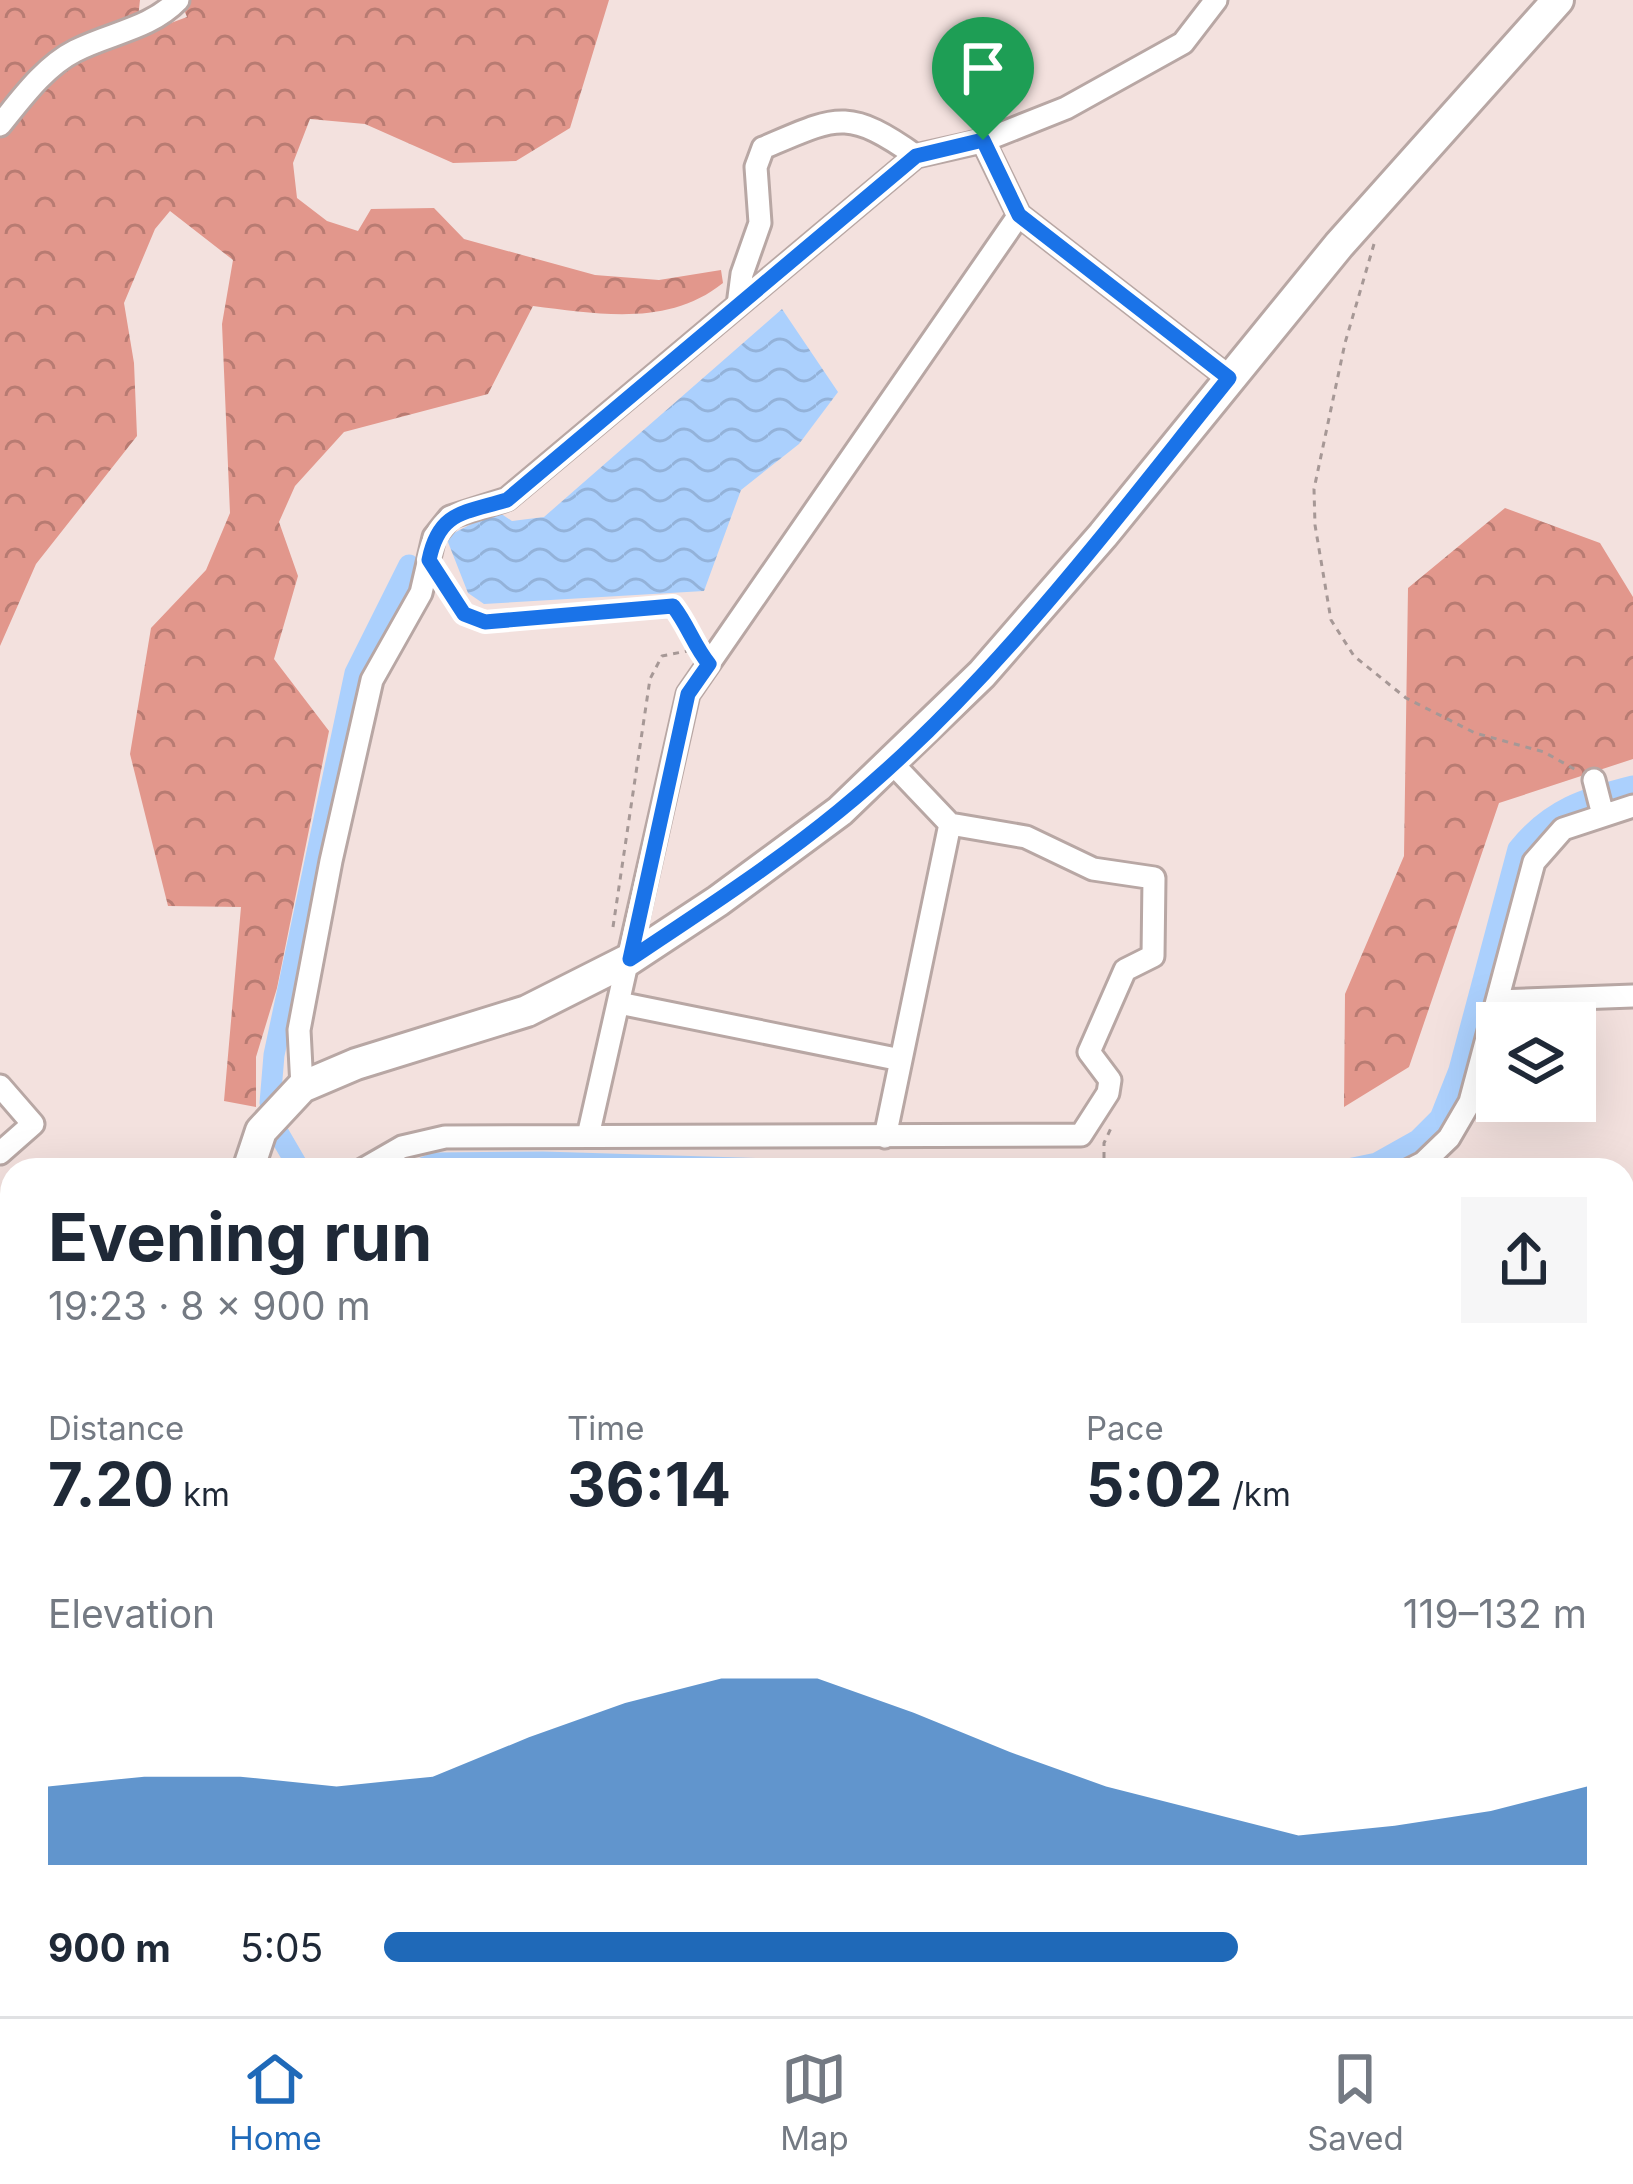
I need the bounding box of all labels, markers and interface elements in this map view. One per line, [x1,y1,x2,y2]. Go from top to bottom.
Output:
pin [932,17,1034,140]
icon: arrive [950,35,1016,101]
map controls [1476,1002,1596,1122]
button: layers [1476,1002,1596,1122]
text: Evening run [48,1197,432,1277]
button: share [1461,1197,1587,1323]
text: 19:23 · 8 × 900 m [48,1282,371,1329]
text: Distance [48,1408,184,1448]
text: Time [567,1408,644,1448]
text: Pace [1086,1408,1164,1448]
text: 7.20 [48,1448,174,1520]
text: 36:14 [567,1448,731,1520]
text: 5:02 [1086,1448,1223,1520]
text: km [174,1474,230,1514]
text: /km [1223,1474,1291,1514]
text: Elevation [48,1590,215,1637]
text: 119–132 m [1403,1590,1587,1637]
text: 900 m [48,1924,171,1971]
text: 5:05 [240,1924,323,1971]
tab: Home [229,2046,322,2158]
tab: Map [780,2046,849,2158]
tab: Saved [1307,2046,1404,2158]

